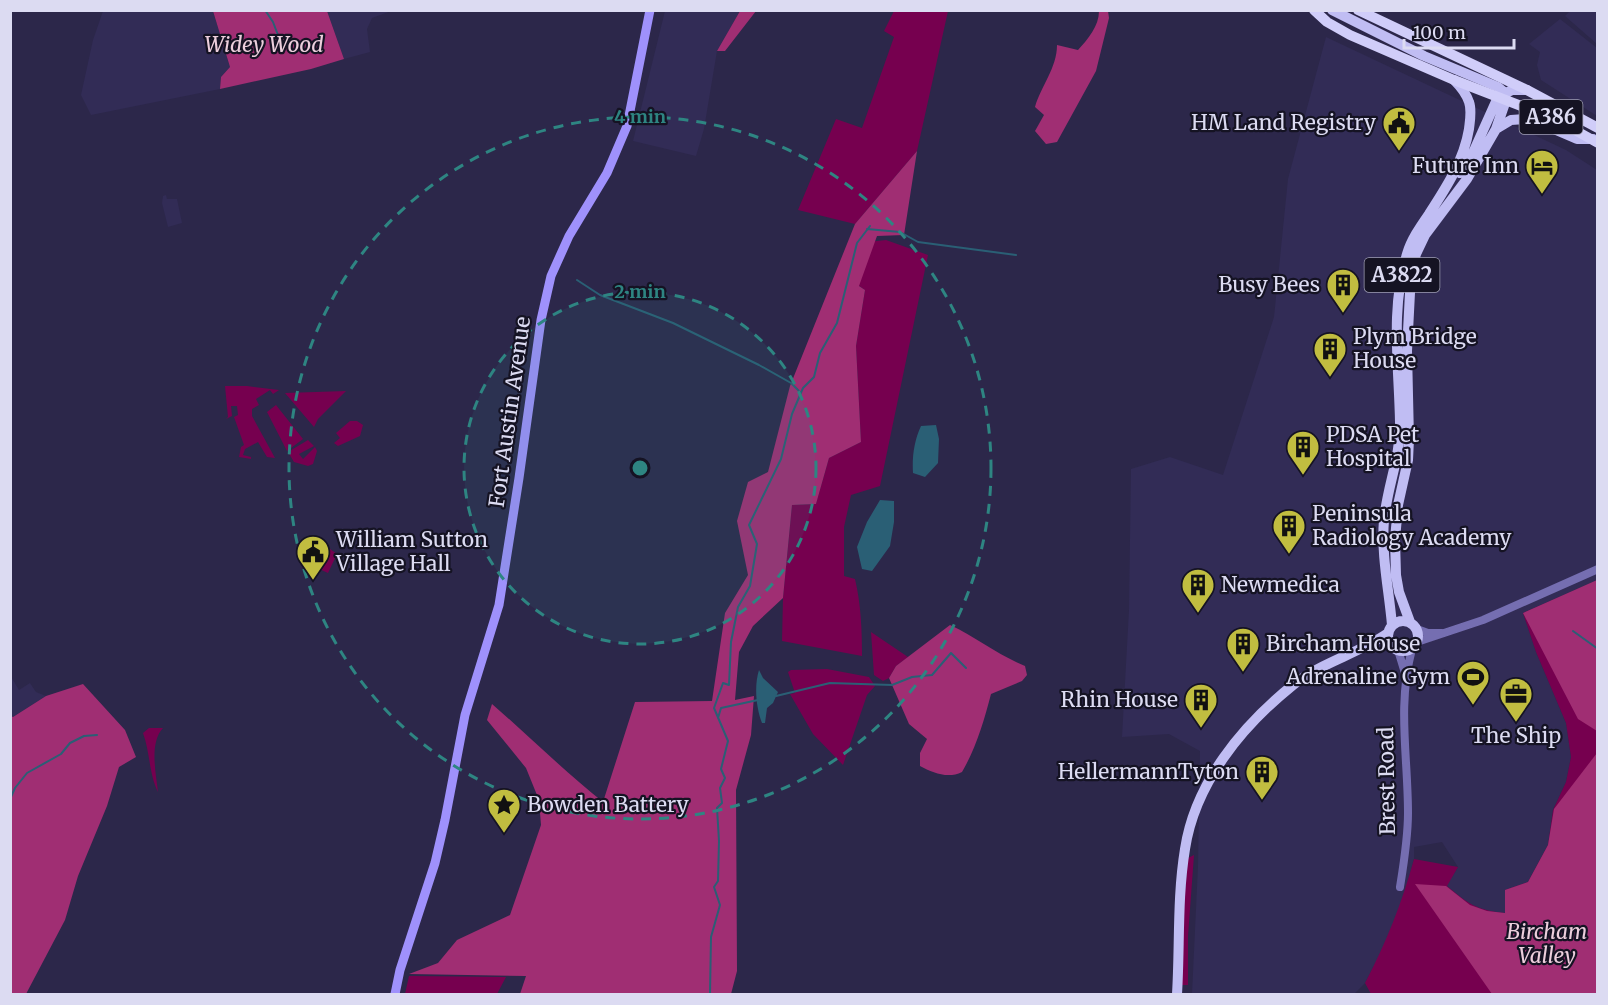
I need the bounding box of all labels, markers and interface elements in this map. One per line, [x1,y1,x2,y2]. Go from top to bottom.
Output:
scale bar [1404,12,1514,50]
text: 100 m [1413,21,1466,44]
park label: Widey Wood [204,31,324,58]
road number: A386 [1520,100,1582,134]
text: 4 min [614,105,666,128]
public building icon: HM Land Registry [1381,105,1417,152]
place label: HM Land Registry [1191,109,1377,136]
hotel icon: Future Inn [1524,148,1560,195]
place label: Future Inn [1412,152,1519,179]
road number: A3822 [1364,258,1440,292]
building icon: Busy Bees [1325,267,1361,314]
place label: Busy Bees [1218,271,1320,298]
text: 2 min [614,280,666,303]
street label: Fort Austin Avenue [483,315,536,509]
place label: Plym Bridge House [1353,323,1477,374]
building icon: Plym Bridge House [1312,331,1348,378]
place label: PDSA Pet Hospital [1326,421,1419,472]
building icon: PDSA Pet Hospital [1285,429,1321,476]
centre of rings [630,458,650,478]
place label: Peninsula Radiology Academy [1312,500,1512,551]
building icon: Peninsula Radiology Academy [1271,508,1307,555]
place label: William Sutton Village Hall [335,526,488,577]
public building icon: William Sutton Village Hall [295,534,331,581]
building icon: Newmedica [1180,567,1216,614]
place label: Newmedica [1221,571,1340,598]
building icon: Bircham House [1225,626,1261,673]
place label: Bircham House [1266,630,1420,657]
sports icon: Adrenaline Gym [1455,659,1491,706]
place label: Adrenaline Gym [1285,663,1450,690]
office icon: The Ship [1498,676,1534,723]
building icon: Rhin House [1183,682,1219,729]
place label: Rhin House [1061,686,1178,713]
place label: The Ship [1471,722,1561,749]
street label: Brest Road [1372,726,1401,835]
building icon: HellermannTyton [1244,754,1280,801]
place label: HellermannTyton [1058,758,1239,785]
place icon: Bowden Battery [486,787,522,834]
place label: Bowden Battery [527,791,690,818]
park label: Bircham Valley [1507,918,1587,969]

